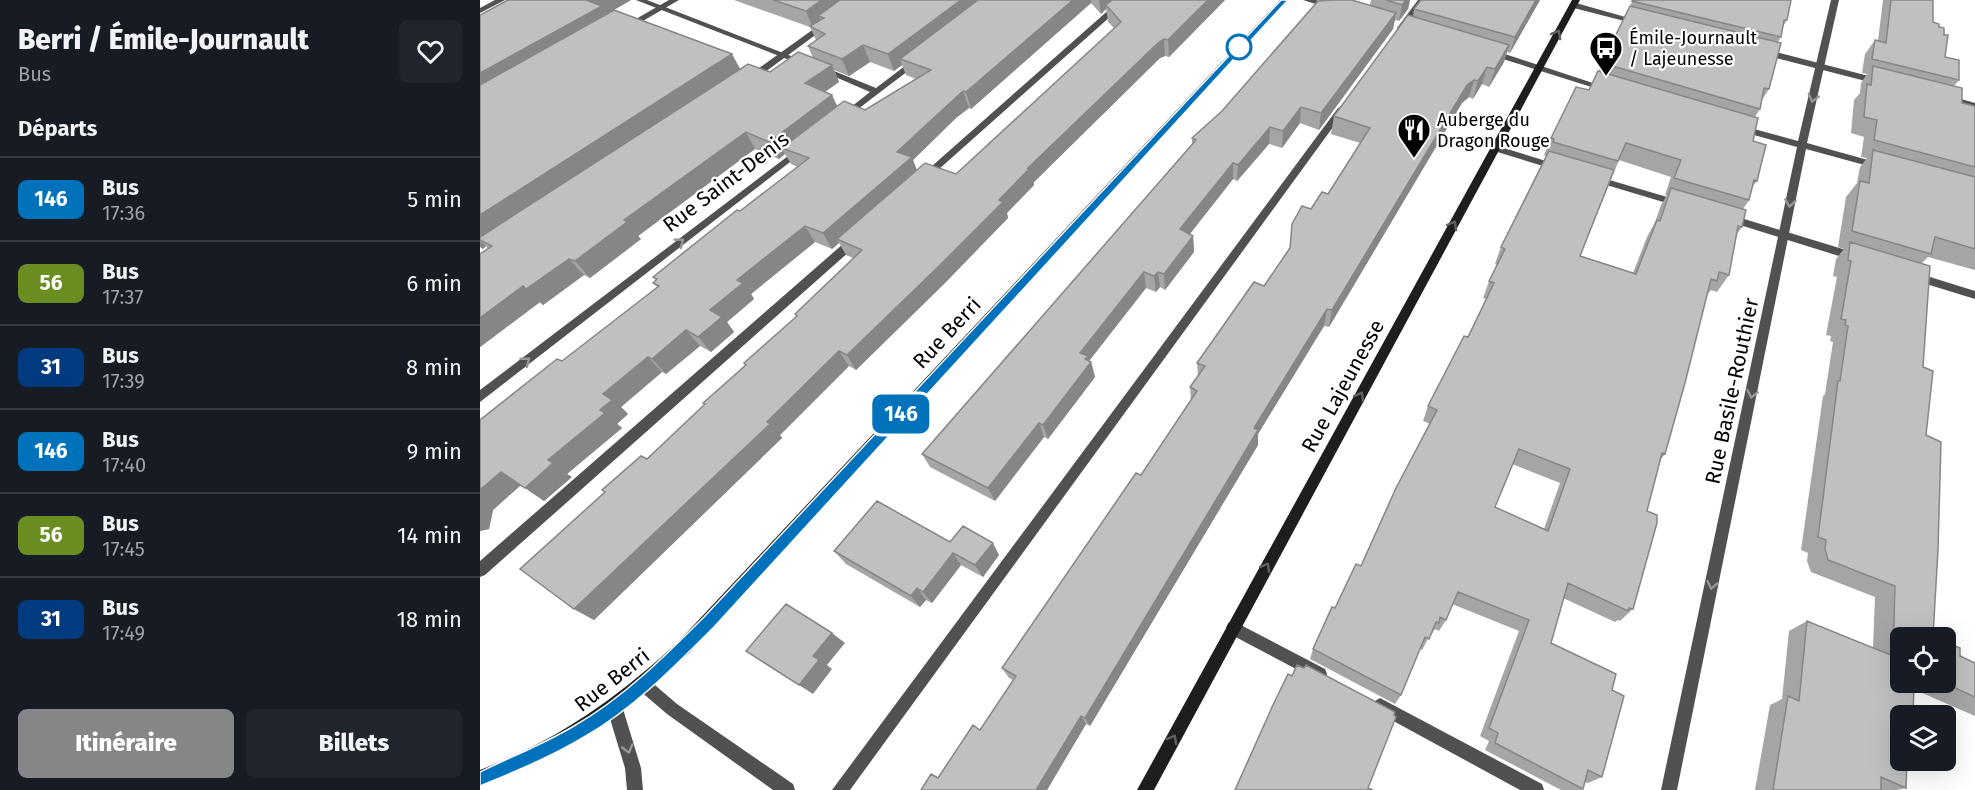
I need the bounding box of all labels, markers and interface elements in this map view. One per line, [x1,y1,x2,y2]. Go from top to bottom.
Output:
button: heart [399,20,462,83]
text: Berri / Émile-Journault [18,23,309,56]
place label: Émile-Journault / Lajeunesse [1629,26,1758,70]
one-way arrow [1550,30,1561,40]
bus stop icon: Émile-Journault / Lajeunesse [1588,30,1624,77]
unlabelled marker [1226,34,1252,60]
text: Bus [18,62,51,86]
one-way arrow [1808,92,1820,103]
place label: Auberge du Dragon Rouge [1437,109,1550,152]
restaurant icon: Auberge du Dragon Rouge [1396,112,1432,159]
text: Départs [18,115,97,142]
street label: Rue Saint-Denis [658,126,794,238]
text: Bus [102,174,139,201]
text: 146 [34,186,68,212]
text: 5 min [407,186,462,213]
one-way arrow [1784,197,1797,207]
text: 17:36 [102,201,145,225]
one-way arrow [1446,221,1457,231]
one-way arrow [674,238,685,249]
text: Bus [102,258,139,285]
text: 56 [39,270,63,296]
text: 6 min [406,270,462,297]
text: 17:37 [102,285,143,309]
street label: Rue Berri [907,292,987,374]
street label: Rue Basile-Routhier [1700,295,1764,487]
street label: Rue Lajeunesse [1296,315,1390,457]
text: Bus [102,342,139,369]
text: 31 [41,354,61,380]
text: 8 min [406,354,462,381]
one-way arrow [519,357,530,368]
text: 17:39 [102,369,145,393]
one-way arrow [1746,388,1759,398]
one-way arrow [1353,392,1364,402]
line badge: 146 [866,394,936,434]
text: 146 [884,401,918,427]
text: Bus [102,426,139,453]
text: 146 [34,438,68,464]
text: 9 min [407,438,462,465]
text: 17:40 [102,453,146,477]
text: Bus [102,510,139,537]
text: 56 [39,522,63,548]
text: 14 min [397,522,462,549]
text: 17:45 [102,537,145,561]
one-way arrow [1259,563,1270,574]
one-way arrow [1706,579,1719,589]
text: Bus [102,594,139,621]
text: 31 [41,606,61,632]
text: 18 min [397,606,462,633]
text: 17:49 [102,621,145,645]
map controls [1890,627,1956,771]
button: locate [1890,627,1956,693]
street label: Rue Berri [569,643,655,717]
button: layers [1890,705,1956,771]
button: Itinéraire [18,709,234,778]
button: Billets [246,709,462,778]
one-way arrow [1166,734,1177,745]
one-way arrow [621,743,633,754]

